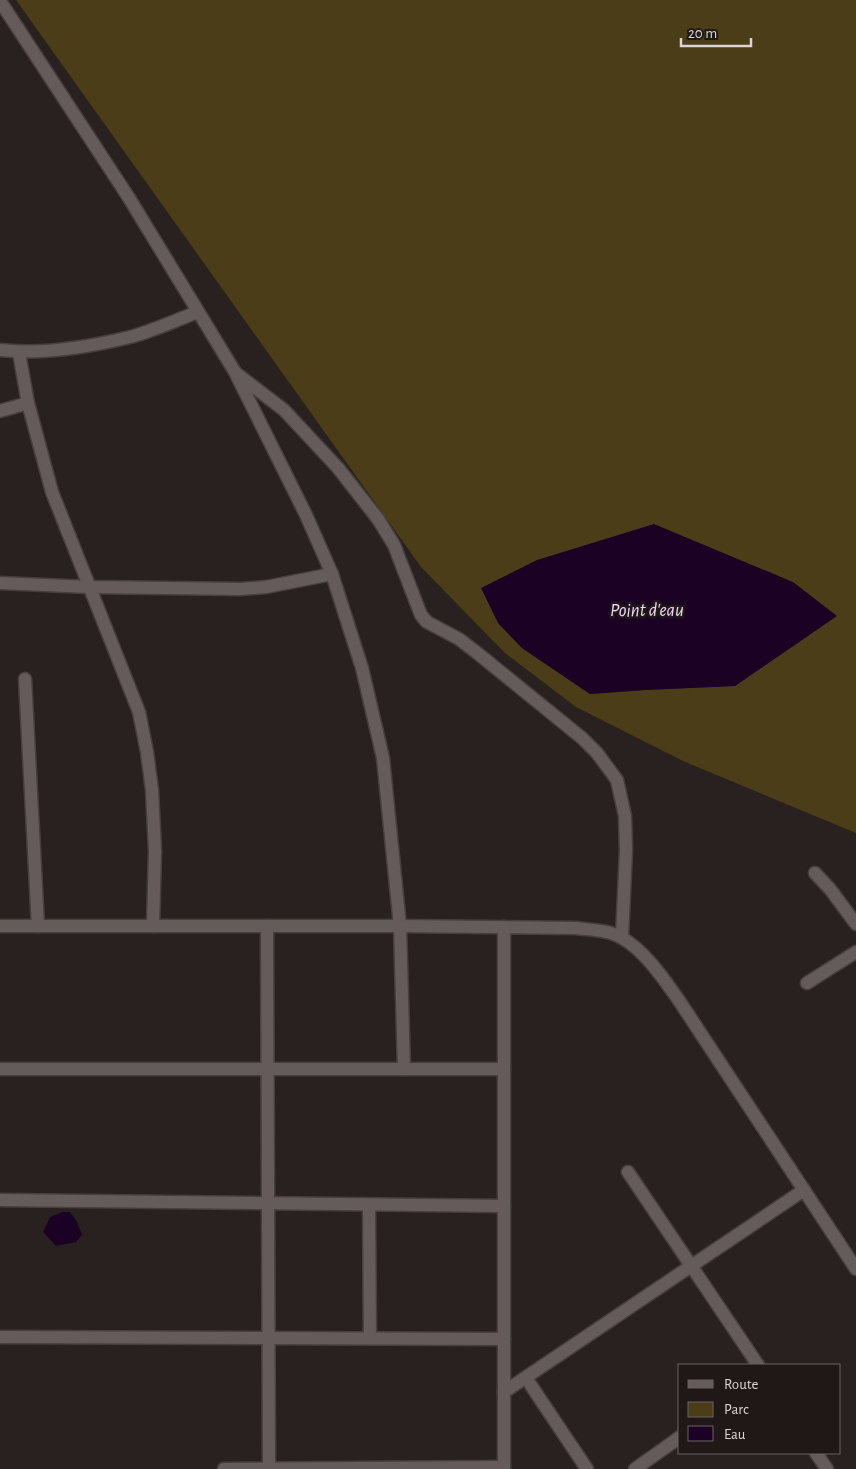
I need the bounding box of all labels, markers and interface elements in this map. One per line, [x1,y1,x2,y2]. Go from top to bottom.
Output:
scale bar [681,15,751,47]
text: 20 m [688,26,717,41]
water label: Point d'eau [610,601,684,620]
legend [678,1364,841,1454]
text: Route [724,1377,758,1392]
text: Parc [724,1402,749,1417]
text: Eau [724,1427,746,1442]

